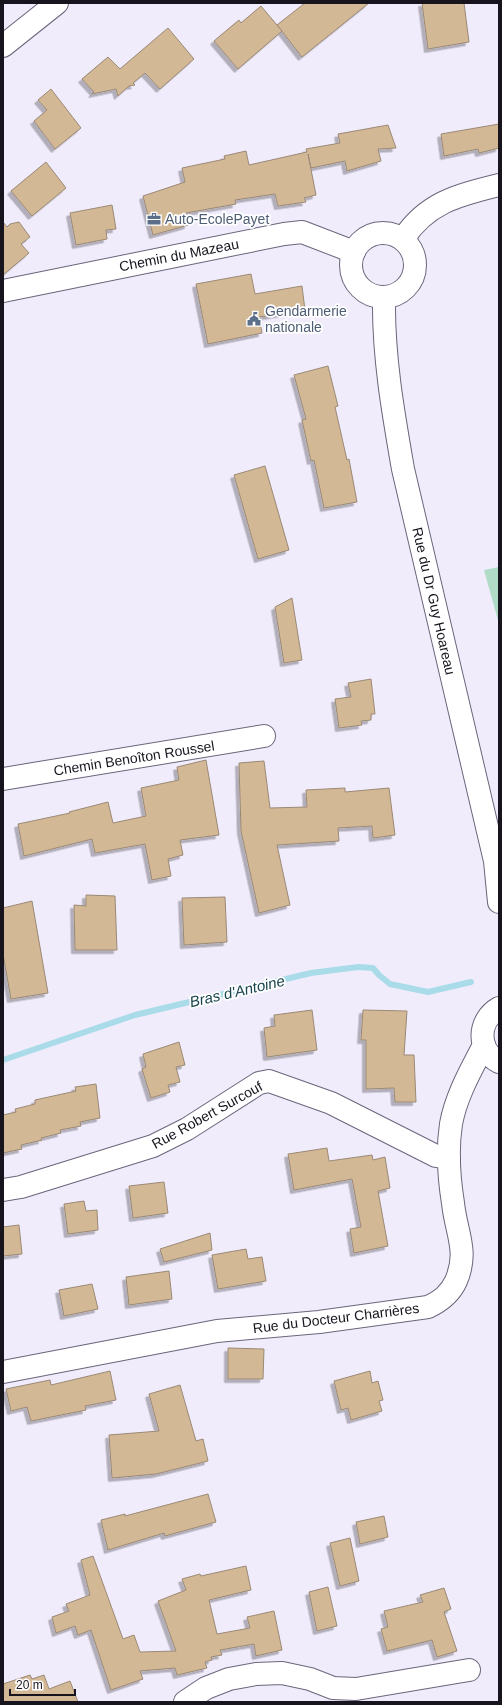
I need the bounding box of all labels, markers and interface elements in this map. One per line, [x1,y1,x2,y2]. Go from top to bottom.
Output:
office icon: Auto-EcolePayet [146,211,162,227]
place label: Auto-EcolePayet [165,211,269,227]
street label: Chemin du Mazeau [118,236,240,274]
place label: Gendarmerie nationale [265,303,347,335]
public building icon: Gendarmerie nationale [246,311,262,327]
street label: Rue du Dr Guy Hoareau [409,526,459,676]
street label: Chemin Benoîton Roussel [52,737,216,779]
water label: Bras d'Antoine [188,972,286,1010]
street label: Rue Robert Surcouf [149,1078,265,1152]
street label: Rue du Docteur Charrières [252,1300,420,1336]
scale bar [10,1671,75,1697]
text: 20 m [16,1678,43,1692]

